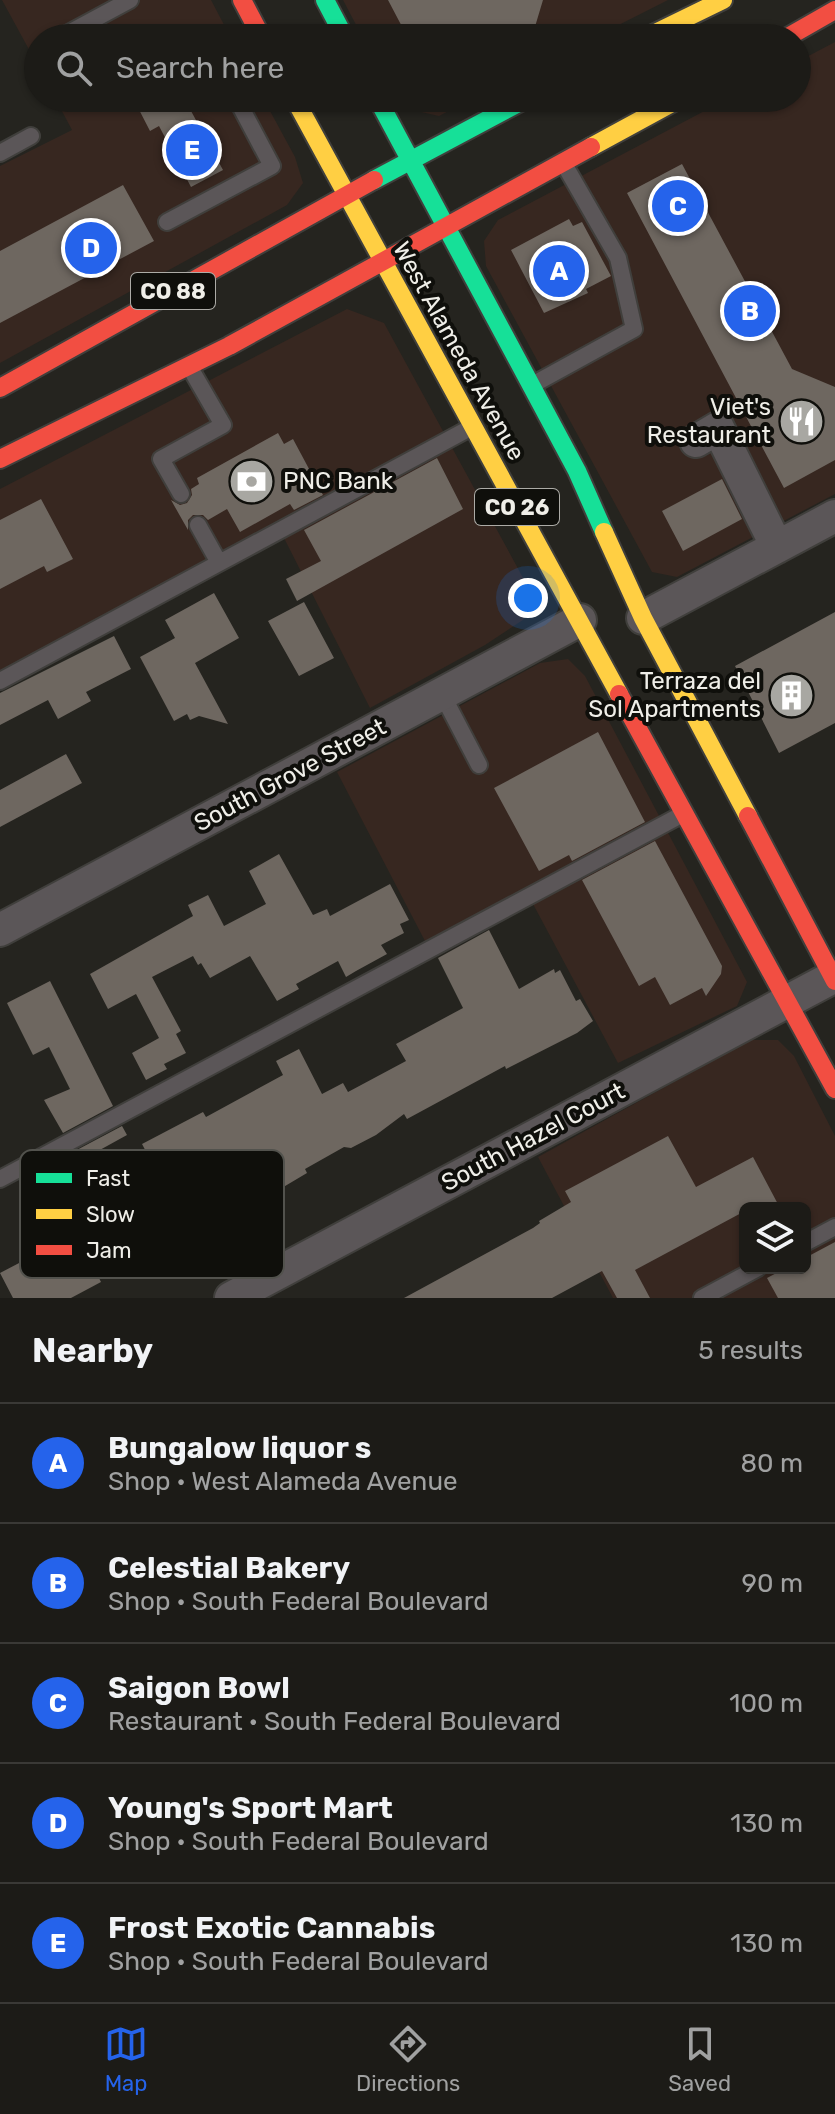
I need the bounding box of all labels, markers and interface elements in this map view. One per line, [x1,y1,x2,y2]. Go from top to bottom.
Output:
search box [24,24,811,112]
icon: search [52,46,96,90]
text: Search here [116,50,284,86]
pin: E [166,120,218,180]
pin: C [652,176,704,236]
pin: D [65,218,117,278]
street label: West Alameda Avenue [387,237,531,465]
pin: A [533,241,585,301]
road number: CO 88 [131,273,215,309]
pin: B [724,281,776,341]
place label: Viet's Restaurant [647,393,771,449]
restaurant icon: Viet's Restaurant [778,397,826,445]
bank icon: PNC Bank [228,457,276,505]
place label: PNC Bank [283,467,394,495]
road number: CO 26 [475,489,559,525]
your location [508,578,548,618]
place label: Terraza del Sol Apartments [588,667,761,723]
building icon: Terraza del Sol Apartments [768,671,816,719]
street label: South Grove Street [189,713,391,837]
street label: South Hazel Court [437,1077,629,1197]
legend [20,1150,284,1278]
text: Fast [86,1165,131,1192]
text: Slow [86,1201,135,1228]
map controls [739,1202,811,1274]
button: layers [739,1202,811,1274]
text: Jam [86,1237,132,1264]
text: Nearby [32,1330,153,1371]
text: 5 results [698,1335,803,1366]
text: Bungalow liquor s [108,1430,371,1466]
text: A [49,1448,67,1479]
text: 80 m [740,1448,803,1479]
text: Shop · West Alameda Avenue [108,1466,458,1497]
text: Celestial Bakery [108,1550,350,1586]
text: B [49,1568,67,1599]
text: 90 m [742,1568,803,1599]
text: Shop · South Federal Boulevard [108,1586,489,1617]
text: Saigon Bowl [108,1670,290,1706]
text: C [49,1688,67,1719]
text: 100 m [729,1688,803,1719]
text: Restaurant · South Federal Boulevard [108,1706,561,1737]
text: Young's Sport Mart [108,1790,393,1826]
text: D [49,1808,67,1839]
text: 130 m [730,1808,803,1839]
text: Shop · South Federal Boulevard [108,1826,489,1857]
text: Frost Exotic Cannabis [108,1910,435,1946]
text: E [50,1928,66,1959]
text: 130 m [730,1928,803,1959]
text: Shop · South Federal Boulevard [108,1946,489,1977]
tab: Map [104,2022,148,2097]
tab: Directions [356,2022,460,2097]
tab: Saved [668,2022,731,2097]

